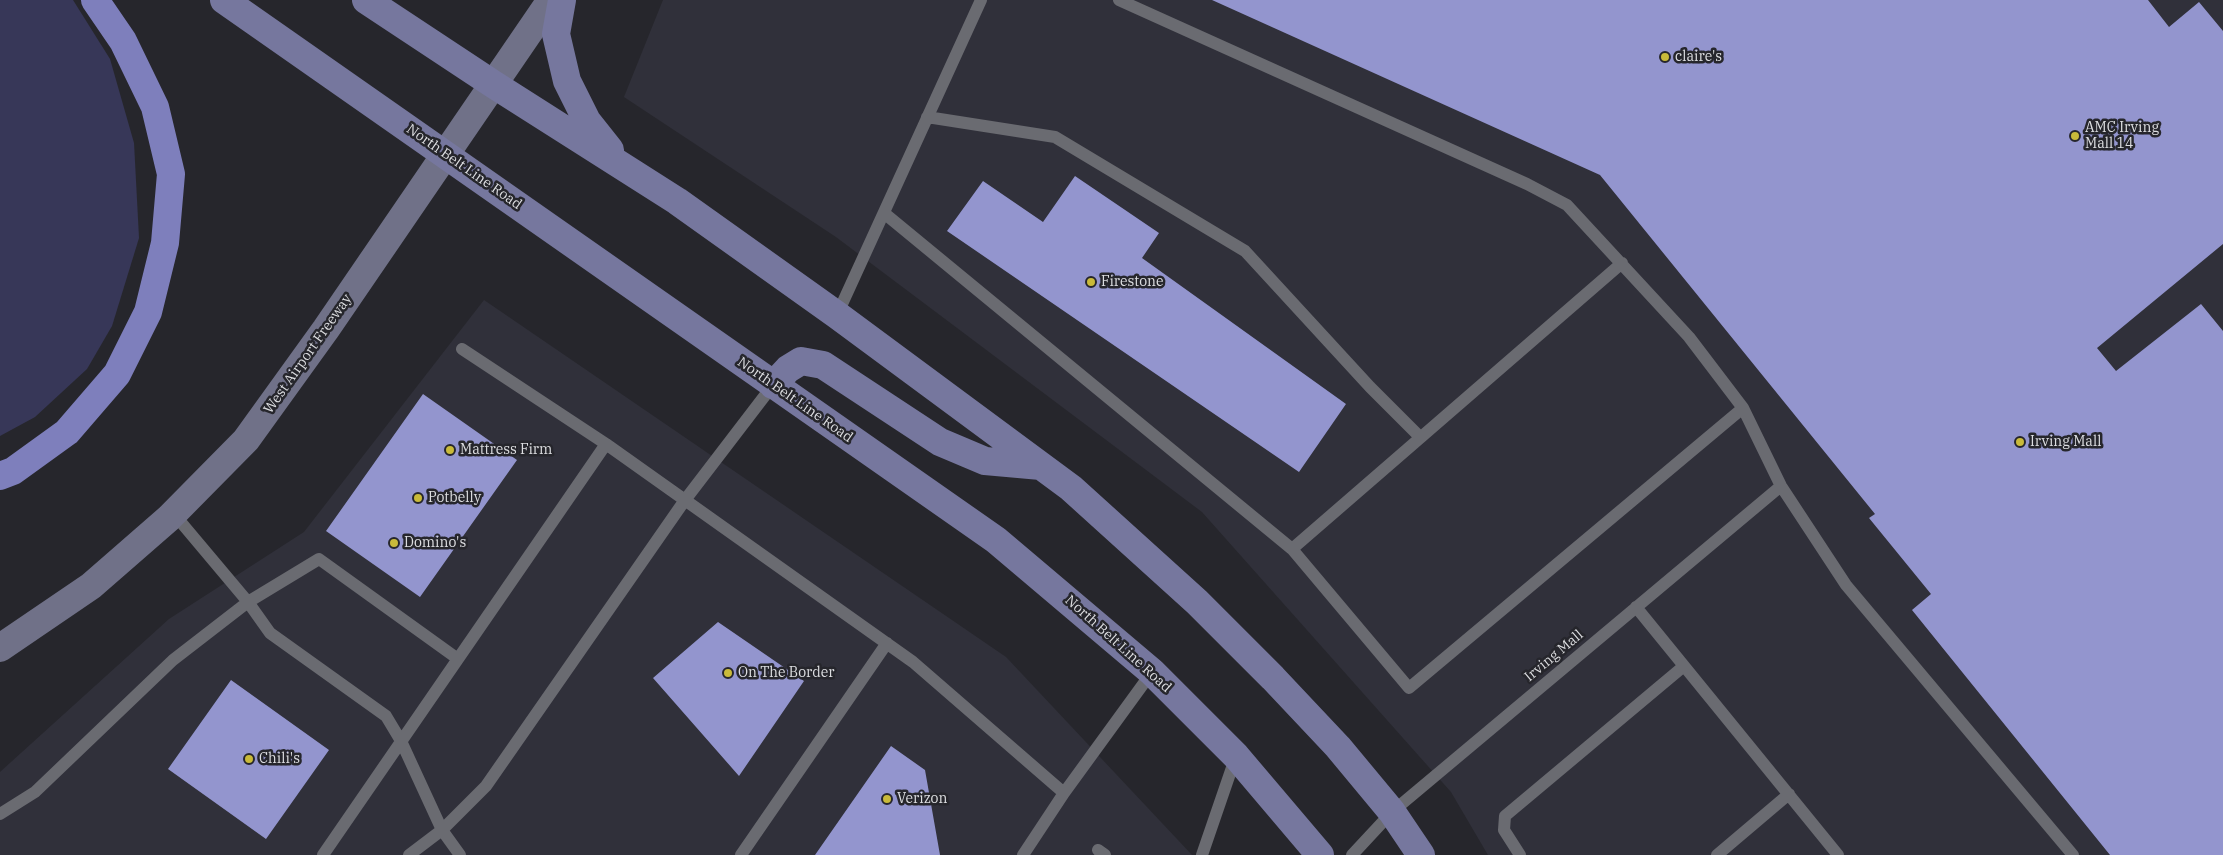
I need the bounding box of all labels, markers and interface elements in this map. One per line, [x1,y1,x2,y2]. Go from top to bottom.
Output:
place label: claire's [1675,49,1722,65]
marker: claire's [1659,51,1671,63]
place label: AMC Irving Mall 14 [2085,120,2159,152]
street label: North Belt Line Road [403,121,525,213]
marker: AMC Irving Mall 14 [2069,130,2081,142]
place label: Firestone [1101,274,1164,290]
marker: Firestone [1085,276,1097,288]
street label: West Airport Freeway [260,291,356,417]
street label: North Belt Line Road [734,354,856,446]
place label: Irving Mall [2030,434,2101,450]
marker: Irving Mall [2014,436,2026,448]
place label: Mattress Firm [460,442,552,458]
marker: Mattress Firm [444,444,456,456]
place label: Potbelly [428,490,481,506]
marker: Potbelly [412,492,424,504]
place label: Domino's [404,535,466,551]
marker: Domino's [388,537,400,549]
street label: North Belt Line Road [1061,592,1175,696]
street label: Irving Mall [1521,627,1587,685]
place label: On The Border [738,665,835,681]
marker: On The Border [722,667,734,679]
place label: Chili's [259,751,300,767]
marker: Chili's [243,753,255,765]
place label: Verizon [897,791,947,807]
marker: Verizon [881,793,893,805]

